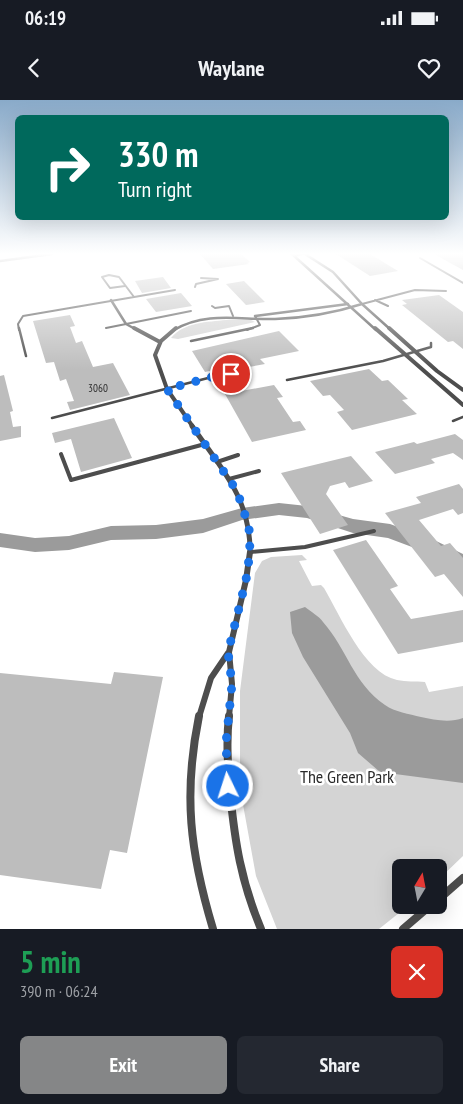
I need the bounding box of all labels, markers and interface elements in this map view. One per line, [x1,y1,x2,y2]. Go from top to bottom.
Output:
text: 06:19 [25,6,66,30]
icon: back [20,54,48,82]
text: Waylane [198,54,265,82]
icon: heart [415,54,443,82]
text: 330 m [118,131,199,177]
icon: right [35,135,100,200]
text: Turn right [118,175,192,203]
pin [210,353,252,395]
icon: arrive [217,360,245,388]
house number: 3060 [88,381,108,395]
position arrow [201,759,253,811]
park label: The Green Park [300,765,394,788]
north arrow [392,859,448,914]
map controls [392,859,447,914]
text: 5 min [20,942,81,981]
button: close [391,946,443,998]
text: 390 m · 06:24 [20,981,98,1001]
button: Exit [20,1036,227,1094]
button: Share [237,1036,443,1094]

